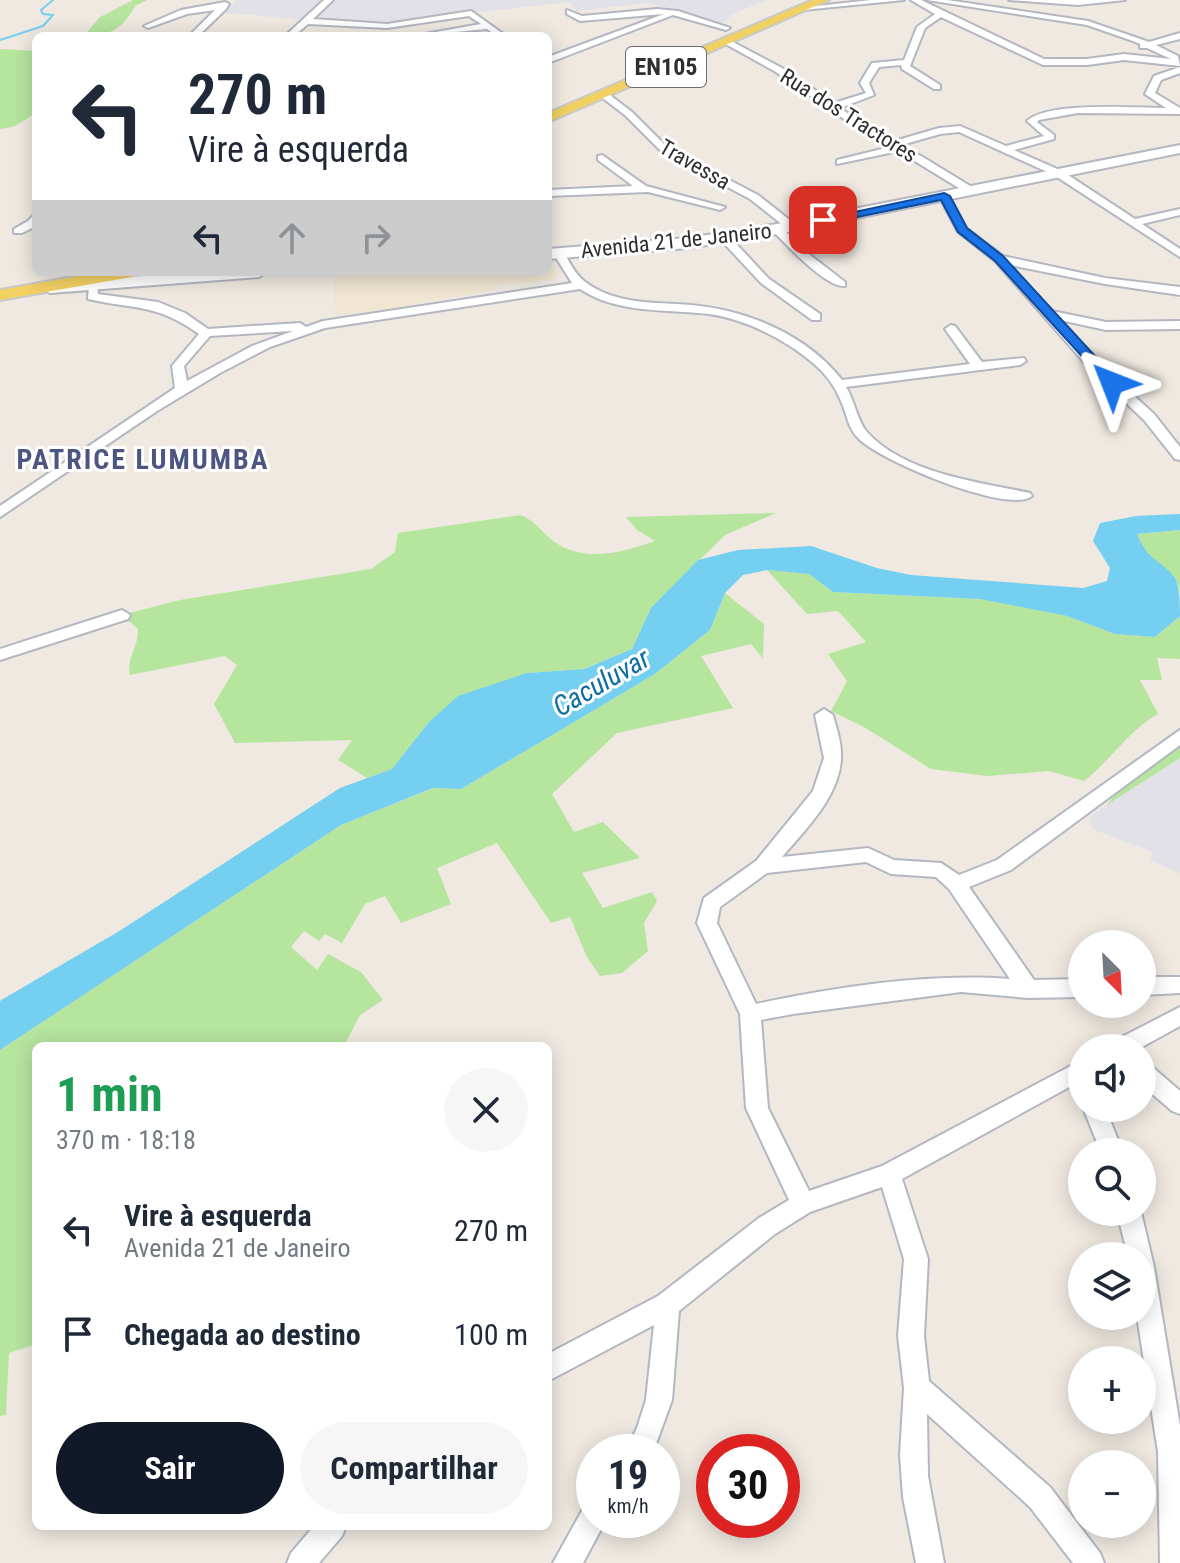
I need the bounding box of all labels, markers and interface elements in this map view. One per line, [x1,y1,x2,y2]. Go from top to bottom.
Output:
road number: EN105 [626,47,706,87]
text: 270 m [188,62,327,128]
street label: Rua dos Tractores [776,63,922,167]
icon: left [56,64,160,168]
text: Vire à esquerda [188,129,409,171]
street label: Travessa [655,134,735,195]
pin [789,186,857,254]
icon: arrive [801,198,845,242]
icon: left [186,216,230,260]
icon: ahead [270,216,314,260]
icon: right [354,216,398,260]
street label: Avenida 21 de Janeiro [579,218,773,263]
position arrow [1070,341,1154,425]
district label: PATRICE LUMUMBA [17,443,269,476]
water label: Caculuvar [547,641,656,723]
north arrow [1068,930,1156,1018]
map controls [1068,930,1156,1538]
button: sound [1068,1034,1156,1122]
text: 1 min [56,1066,163,1123]
button: close [444,1068,528,1152]
text: 370 m · 18:18 [56,1125,196,1155]
button: search [1068,1138,1156,1226]
text: Vire à esquerda [124,1198,312,1233]
icon: left [56,1208,100,1252]
text: 270 m [454,1213,528,1248]
text: Avenida 21 de Janeiro [124,1233,351,1263]
button: layers [1068,1242,1156,1330]
icon: arrive [56,1312,100,1356]
text: Chegada ao destino [124,1317,361,1352]
text: 100 m [454,1317,528,1352]
button: + [1068,1346,1156,1434]
button: Sair [56,1422,284,1514]
button: Compartilhar [300,1422,528,1514]
speed limit sign: 30 [696,1434,800,1538]
button: − [1068,1450,1156,1538]
text: 19 [608,1452,648,1499]
text: km/h [607,1494,649,1518]

